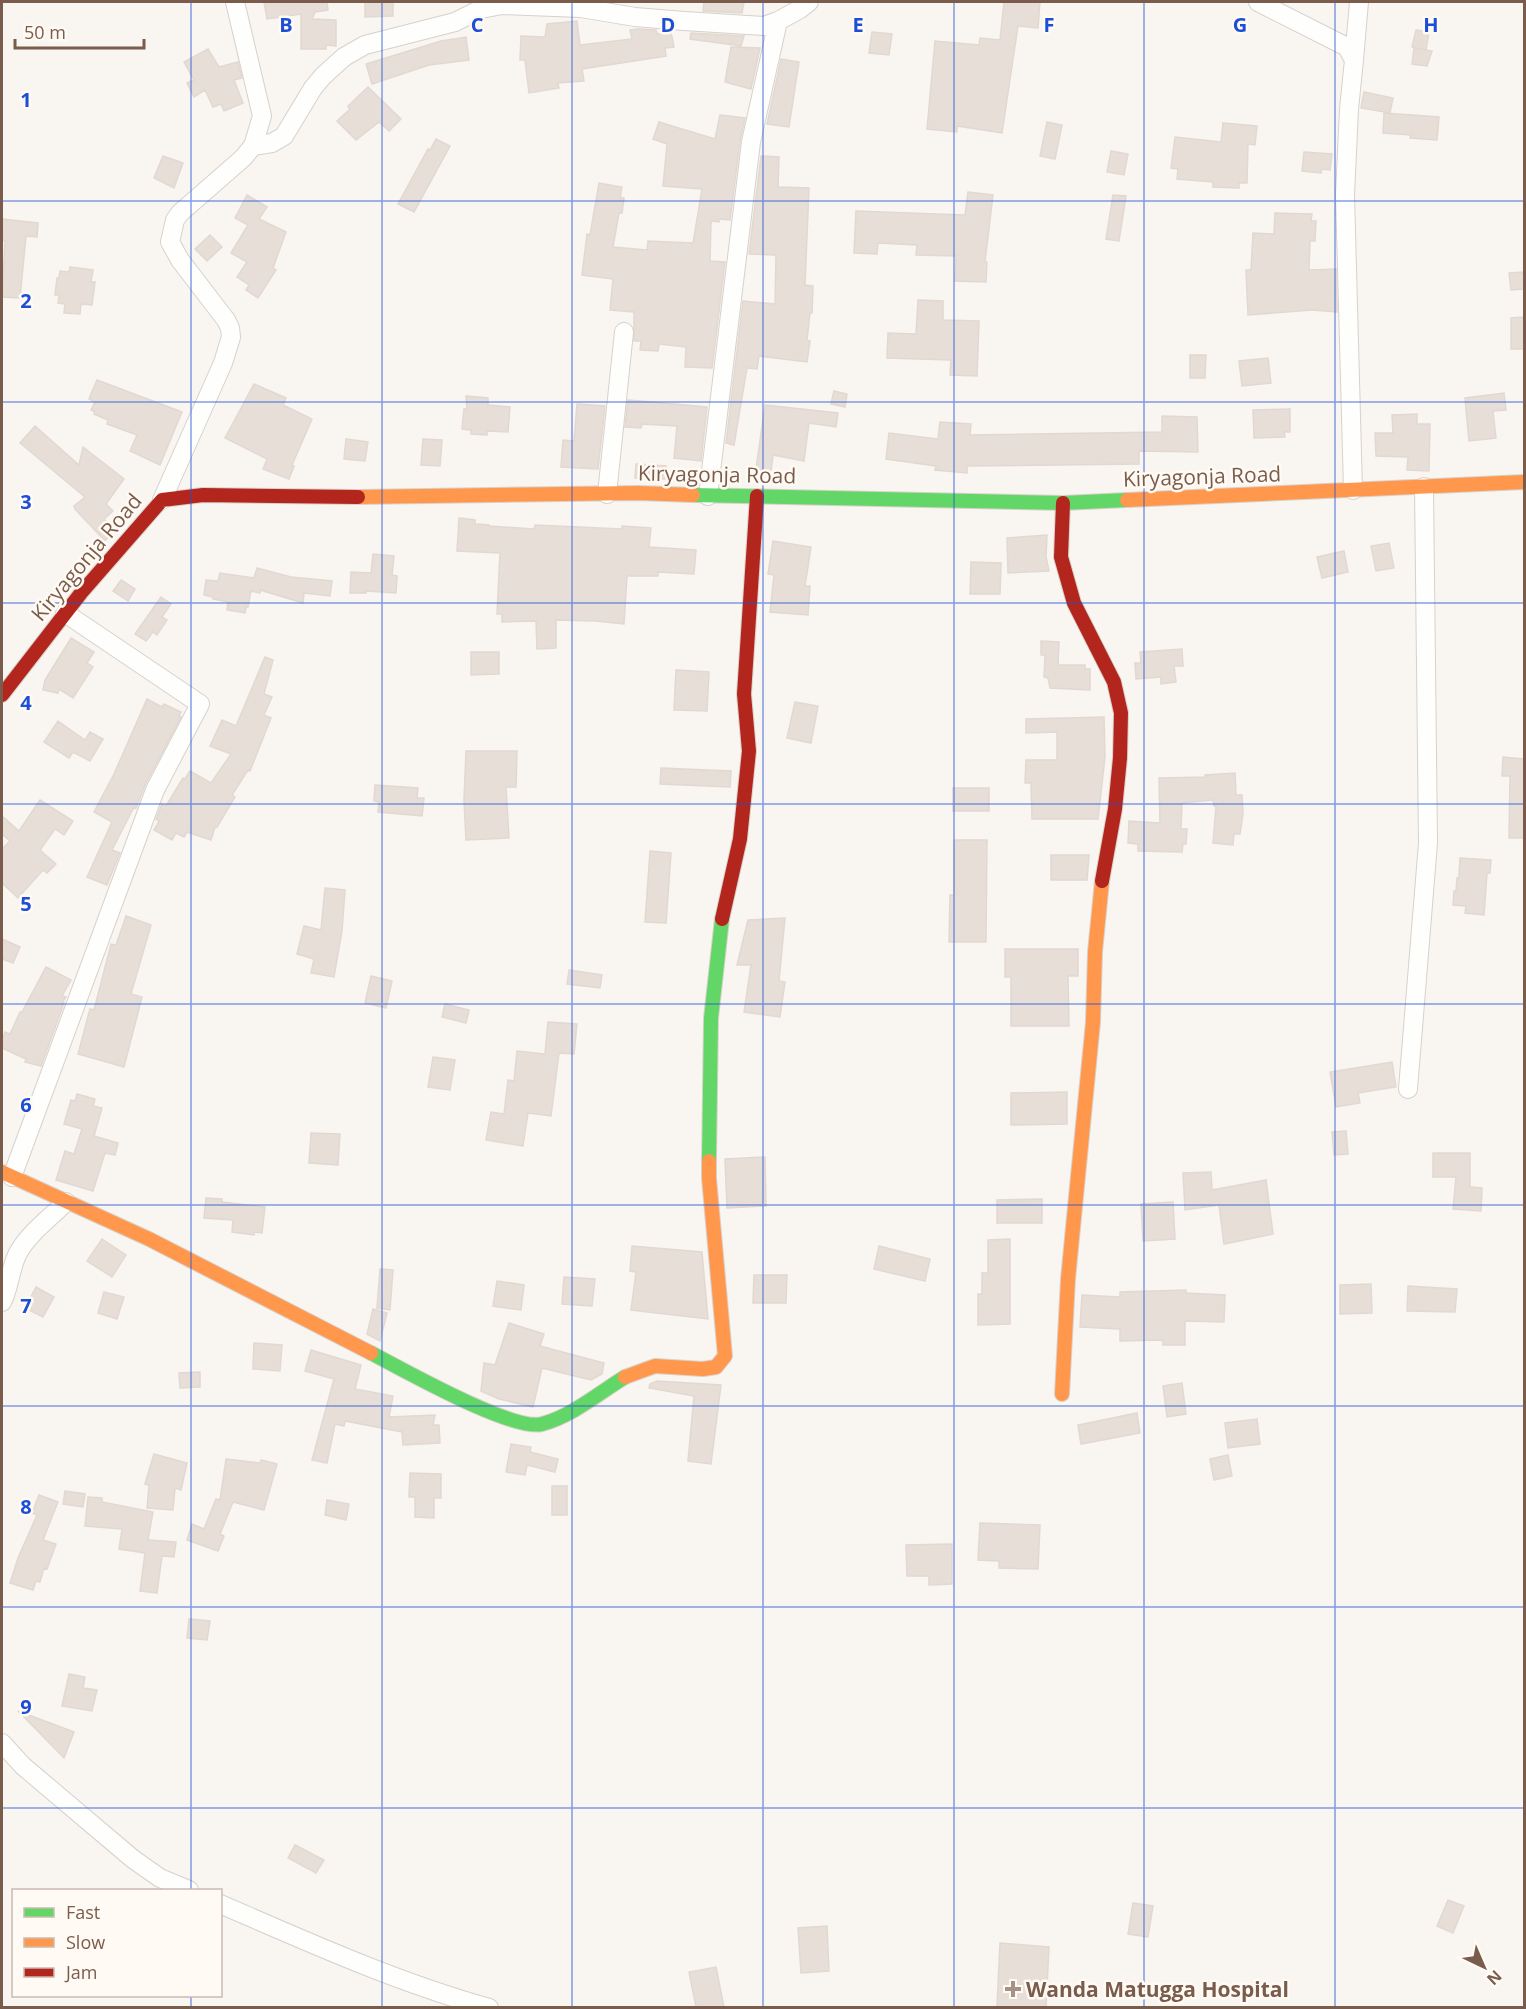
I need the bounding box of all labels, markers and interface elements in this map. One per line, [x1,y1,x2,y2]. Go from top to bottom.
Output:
text: B [279,11,293,38]
text: C [471,11,484,38]
text: D [661,11,675,38]
text: E [852,11,864,38]
text: F [1044,11,1054,38]
text: G [1233,11,1247,38]
text: H [1423,11,1439,38]
scale bar [15,12,144,50]
text: 50 m [24,20,66,44]
text: 1 [20,86,32,113]
text: 2 [20,287,32,314]
street label: Kiryagonja Road [638,459,796,489]
street label: Kiryagonja Road [1122,459,1282,493]
street label: Kiryagonja Road [24,487,148,627]
text: 3 [20,488,32,515]
text: 4 [20,689,32,716]
text: 5 [20,890,32,917]
text: 6 [20,1091,32,1118]
text: 7 [20,1292,32,1319]
text: 8 [20,1493,32,1520]
text: 9 [20,1693,32,1720]
legend [12,1889,222,1997]
text: Fast [66,1900,100,1924]
text: Slow [66,1930,105,1954]
north arrow [1454,1937,1514,1997]
text: Jam [64,1960,98,1984]
text: N [1482,1965,1507,1990]
place label: Wanda Matugga Hospital [1026,1975,1289,2003]
marker: Wanda Matugga Hospital [1004,1980,1022,1998]

